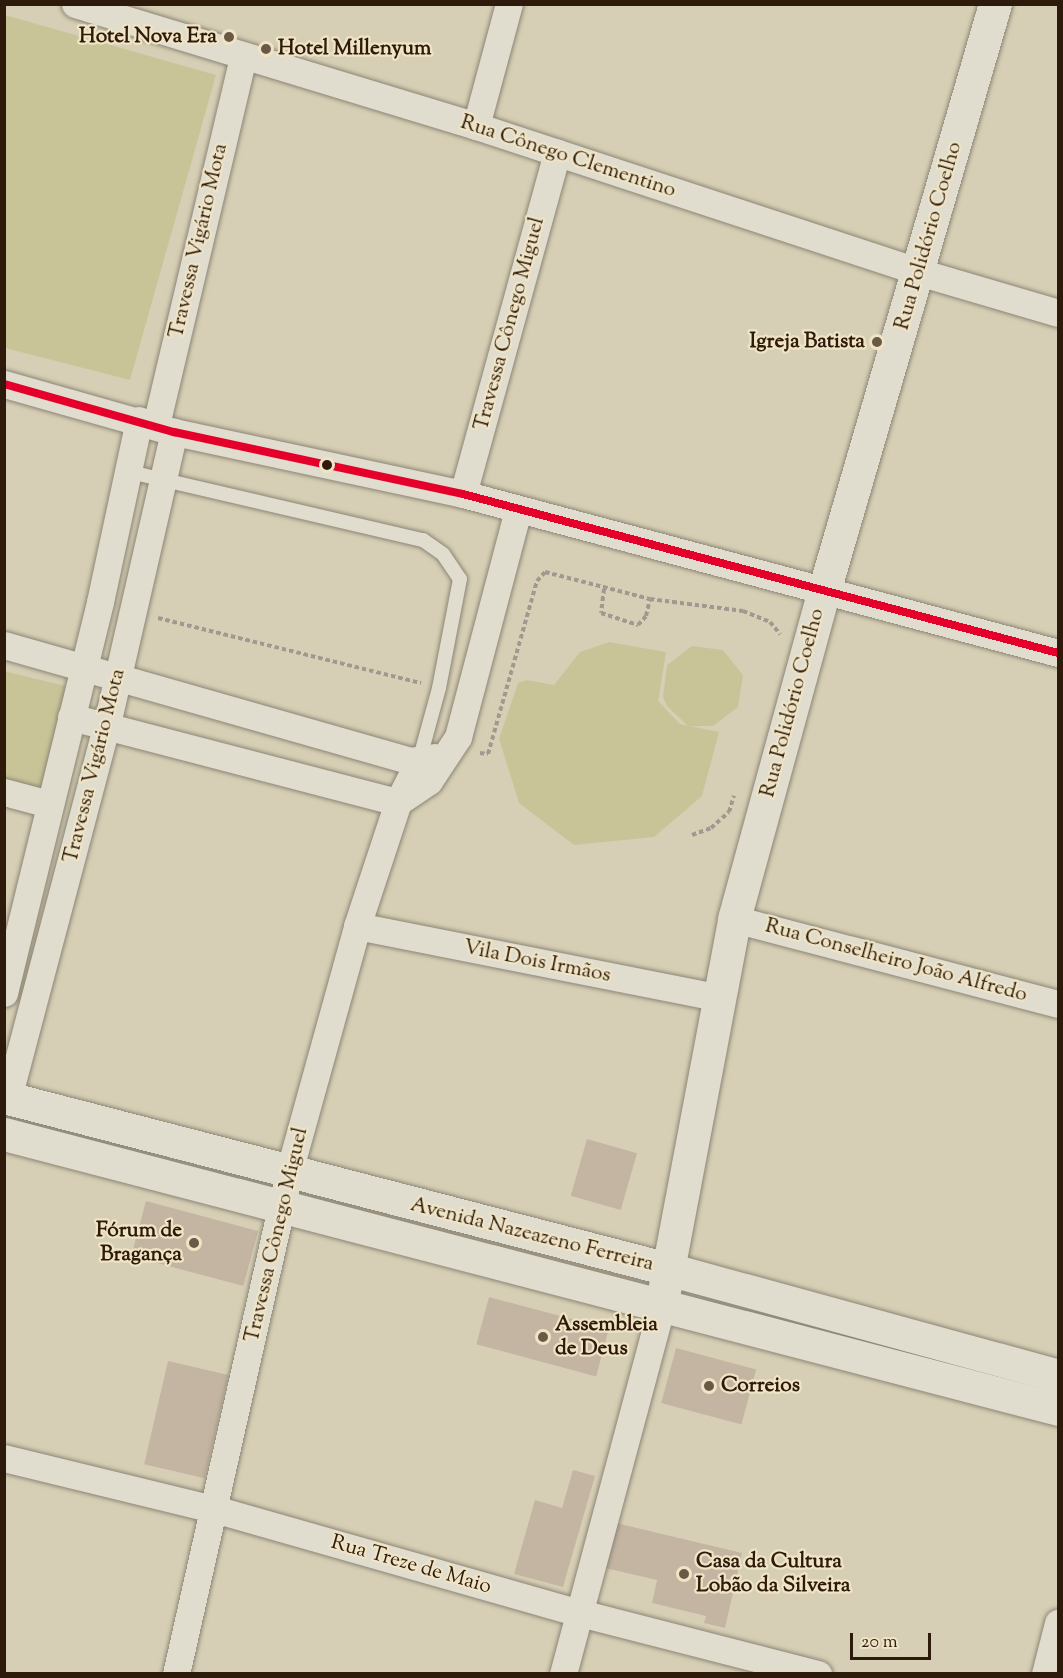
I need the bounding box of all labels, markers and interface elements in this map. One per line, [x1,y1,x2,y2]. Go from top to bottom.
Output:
place label: Hotel Nova Era [79,24,217,50]
marker: Hotel Nova Era [222,30,236,44]
place label: Hotel Millenyum [278,36,431,62]
marker: Hotel Millenyum [259,42,273,56]
street label: Rua Cônego Clementino [457,110,679,204]
street label: Rua Polidório Coelho [890,139,968,333]
street label: Travessa Vigário Mota [164,141,234,341]
street label: Travessa Cônego Miguel [469,215,551,433]
place label: Igreja Batista [749,329,865,355]
marker: Igreja Batista [870,335,884,349]
unlabelled marker [321,459,333,471]
street label: Rua Polidório Coelho [756,606,830,800]
street label: Travessa Vigário Mota [59,666,131,866]
street label: Rua Conselheiro João Alfredo [762,914,1030,1008]
street label: Vila Dois Irmãos [461,935,613,989]
street label: Travessa Cônego Miguel [240,1125,314,1345]
street label: Avenida Nazeazeno Ferreira [408,1193,656,1277]
place label: Fórum de Bragança [96,1218,182,1268]
marker: Fórum de Bragança [187,1236,201,1250]
place label: Assembleia de Deus [555,1312,658,1362]
marker: Assembleia de Deus [536,1330,550,1344]
place label: Correios [721,1373,800,1399]
marker: Correios [702,1379,716,1393]
street label: Rua Treze de Maio [328,1530,494,1600]
place label: Casa da Cultura Lobão da Silveira [696,1549,850,1599]
marker: Casa da Cultura Lobão da Silveira [677,1567,691,1581]
scale bar [853,1621,934,1659]
text: 20 m [861,1630,898,1656]

